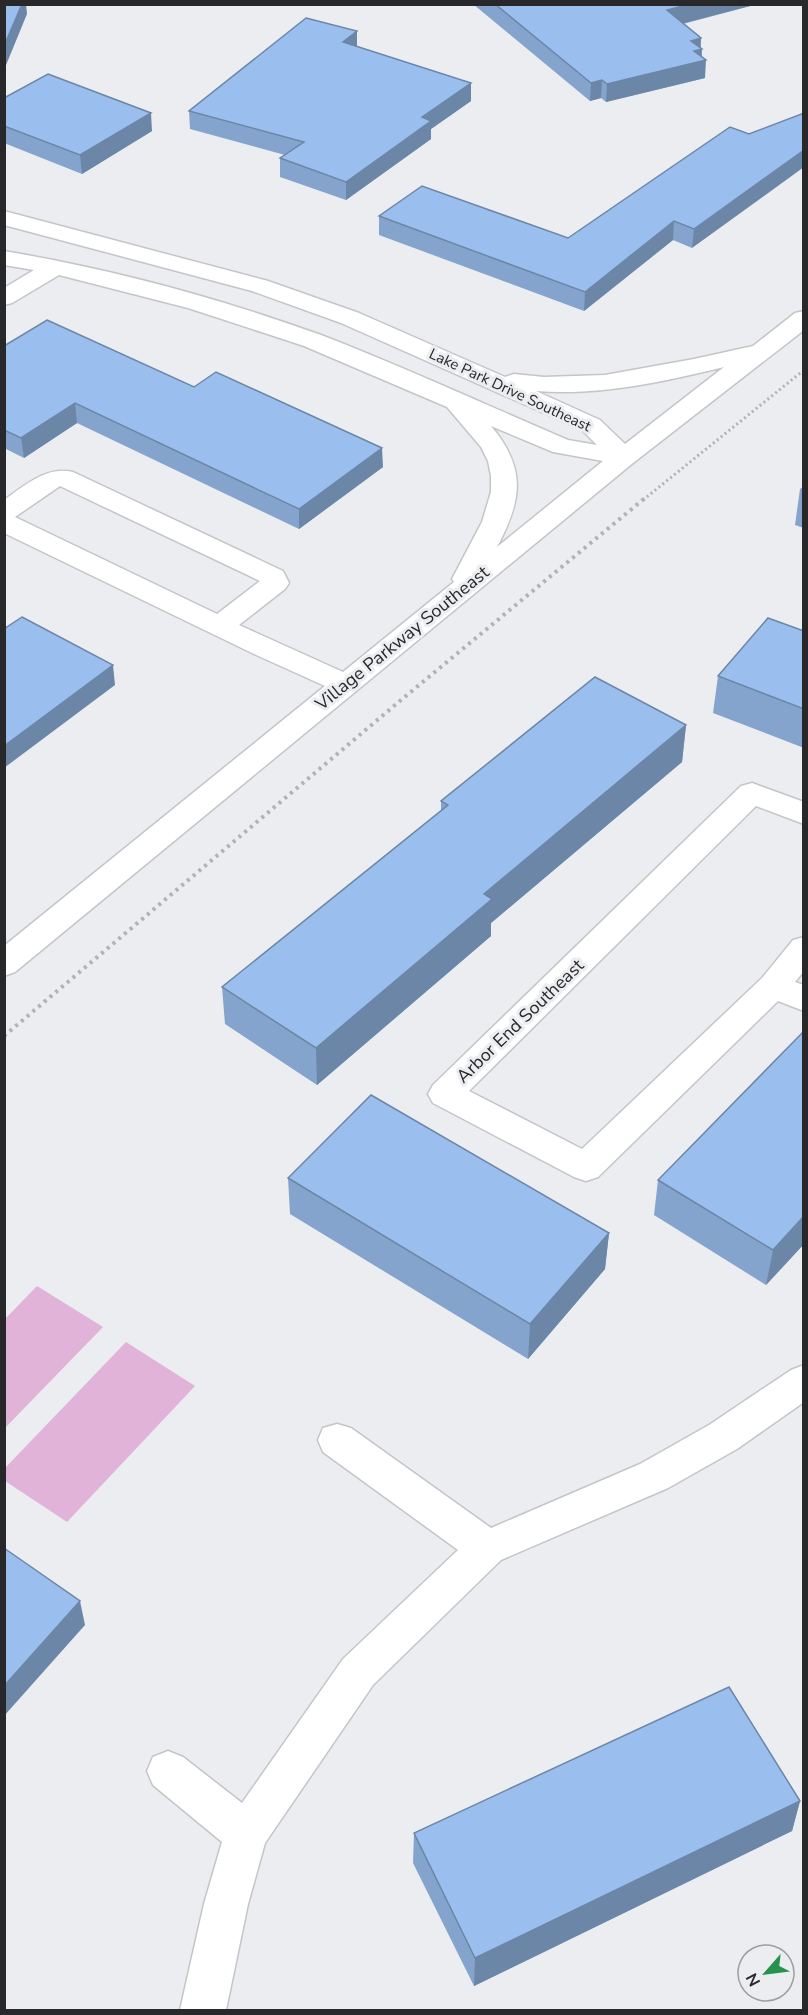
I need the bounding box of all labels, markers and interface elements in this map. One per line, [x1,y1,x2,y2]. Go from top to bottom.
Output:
street label: Lake Park Drive Southeast [426,344,595,437]
street label: Village Parkway Southeast [309,560,494,716]
street label: Arbor End Southeast [451,953,589,1088]
north arrow [736,1943,796,2003]
text: N [741,1969,766,1990]

